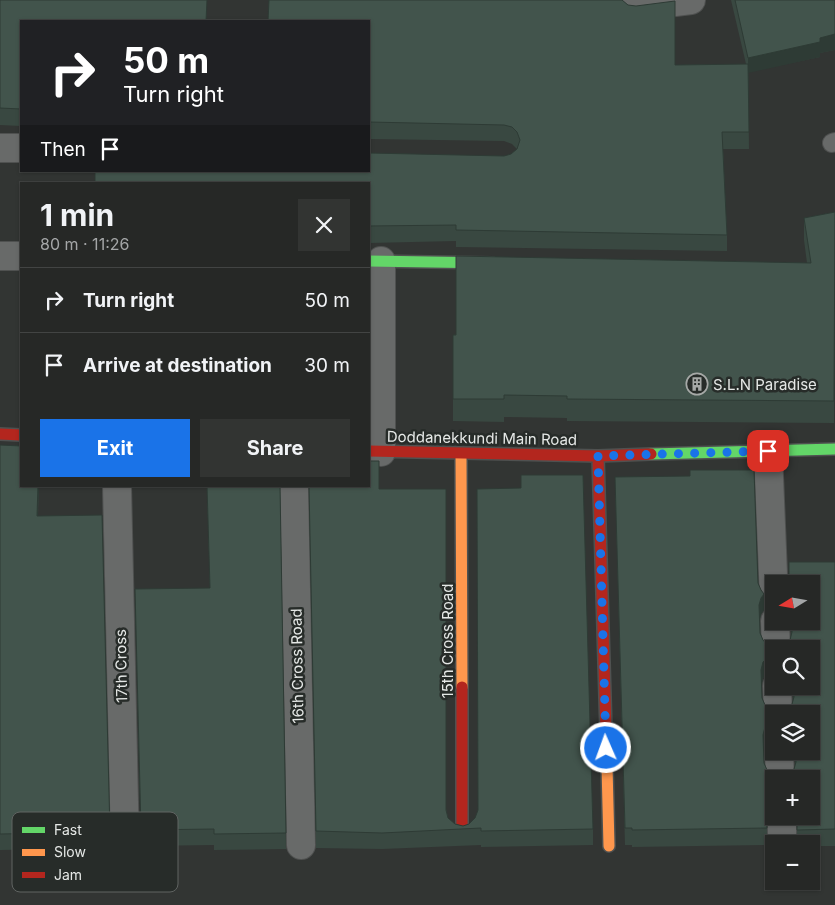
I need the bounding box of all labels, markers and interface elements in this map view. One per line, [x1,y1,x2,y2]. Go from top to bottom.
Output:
text: 50 m [123,39,209,81]
icon: right [40,40,105,105]
text: Turn right [123,81,224,107]
icon: arrive [96,135,124,163]
text: Then [40,138,86,161]
text: 1 min [40,197,114,233]
button: close [298,199,350,251]
text: 80 m · 11:26 [40,234,129,254]
icon: right [40,286,68,314]
text: Turn right [83,289,174,312]
text: 50 m [304,289,350,312]
icon: arrive [40,351,68,379]
text: Arrive at destination [83,354,272,377]
text: 30 m [304,354,350,377]
building icon: S.L.N Paradise [685,372,709,396]
place label: S.L.N Paradise [713,375,817,394]
button: Exit [40,419,190,477]
button: Share [200,419,350,477]
street label: Doddanekkundi Main Road [387,427,577,449]
pin [747,430,789,472]
icon: arrive [754,437,782,465]
north arrow [765,575,820,630]
map controls [765,575,820,890]
street label: 15th Cross Road [438,584,457,698]
street label: 16th Cross Road [286,608,308,724]
street label: 17th Cross [111,629,131,703]
button: search [765,640,820,695]
button: layers [765,705,820,760]
position arrow [579,721,631,773]
button: + [765,770,820,825]
legend [12,812,178,892]
text: Fast [54,821,82,838]
button: − [765,835,820,890]
text: Slow [54,843,86,860]
text: Jam [54,866,82,883]

